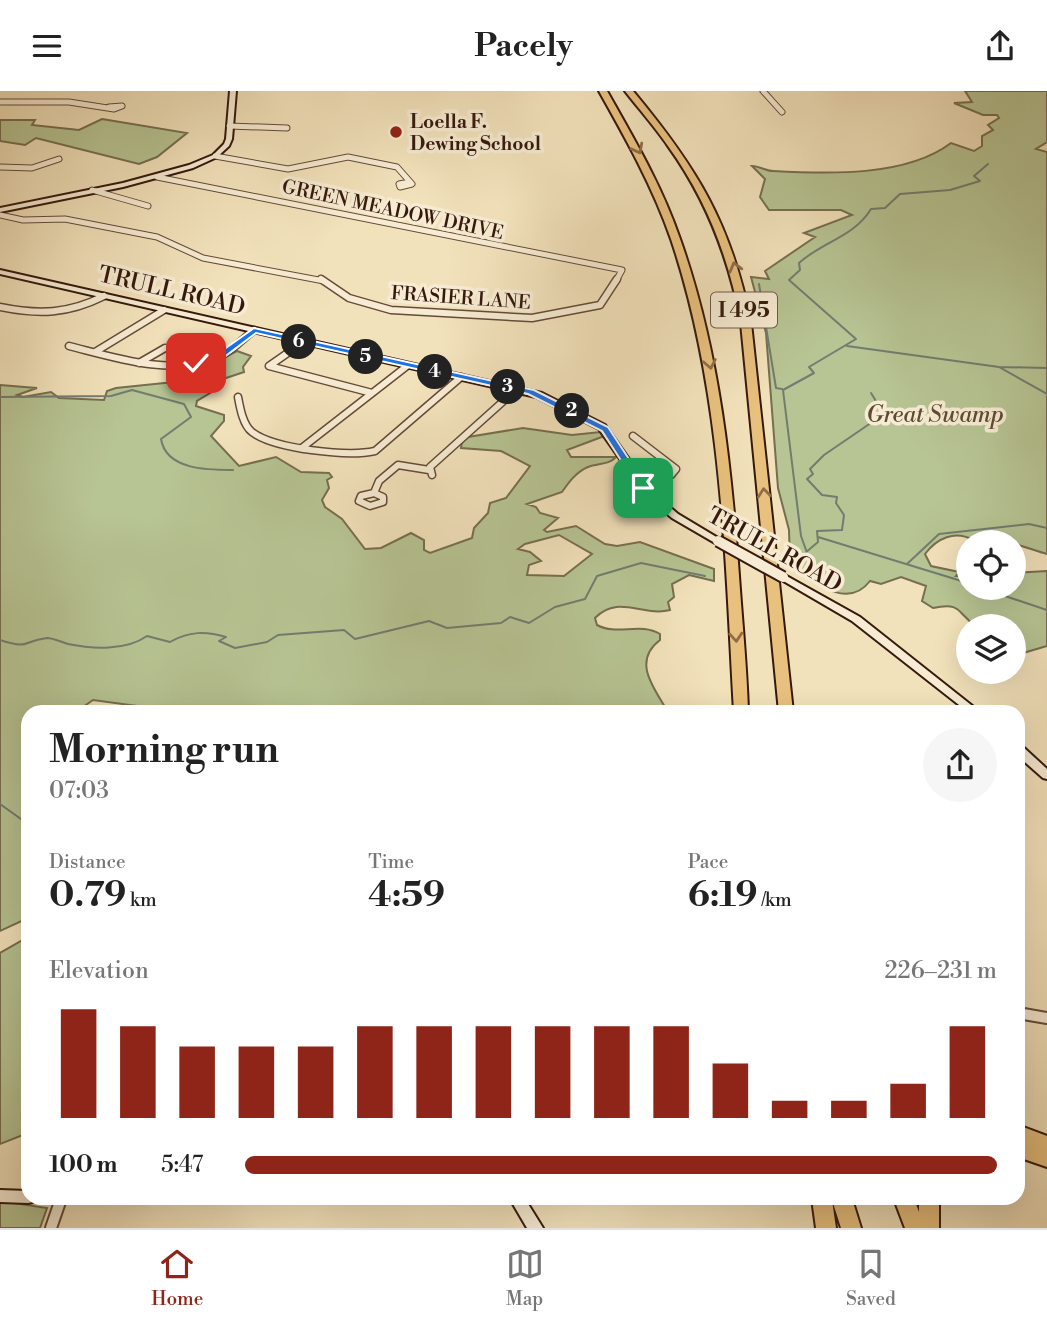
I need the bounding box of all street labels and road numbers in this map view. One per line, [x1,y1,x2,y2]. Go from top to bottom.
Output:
street label: GREEN MEADOW DRIVE [280,175,506,245]
street label: TRULL ROAD [96,260,248,321]
street label: FRASIER LANE [390,281,532,315]
road number: I 495 [711,293,777,327]
street label: TRULL ROAD [702,501,847,598]

